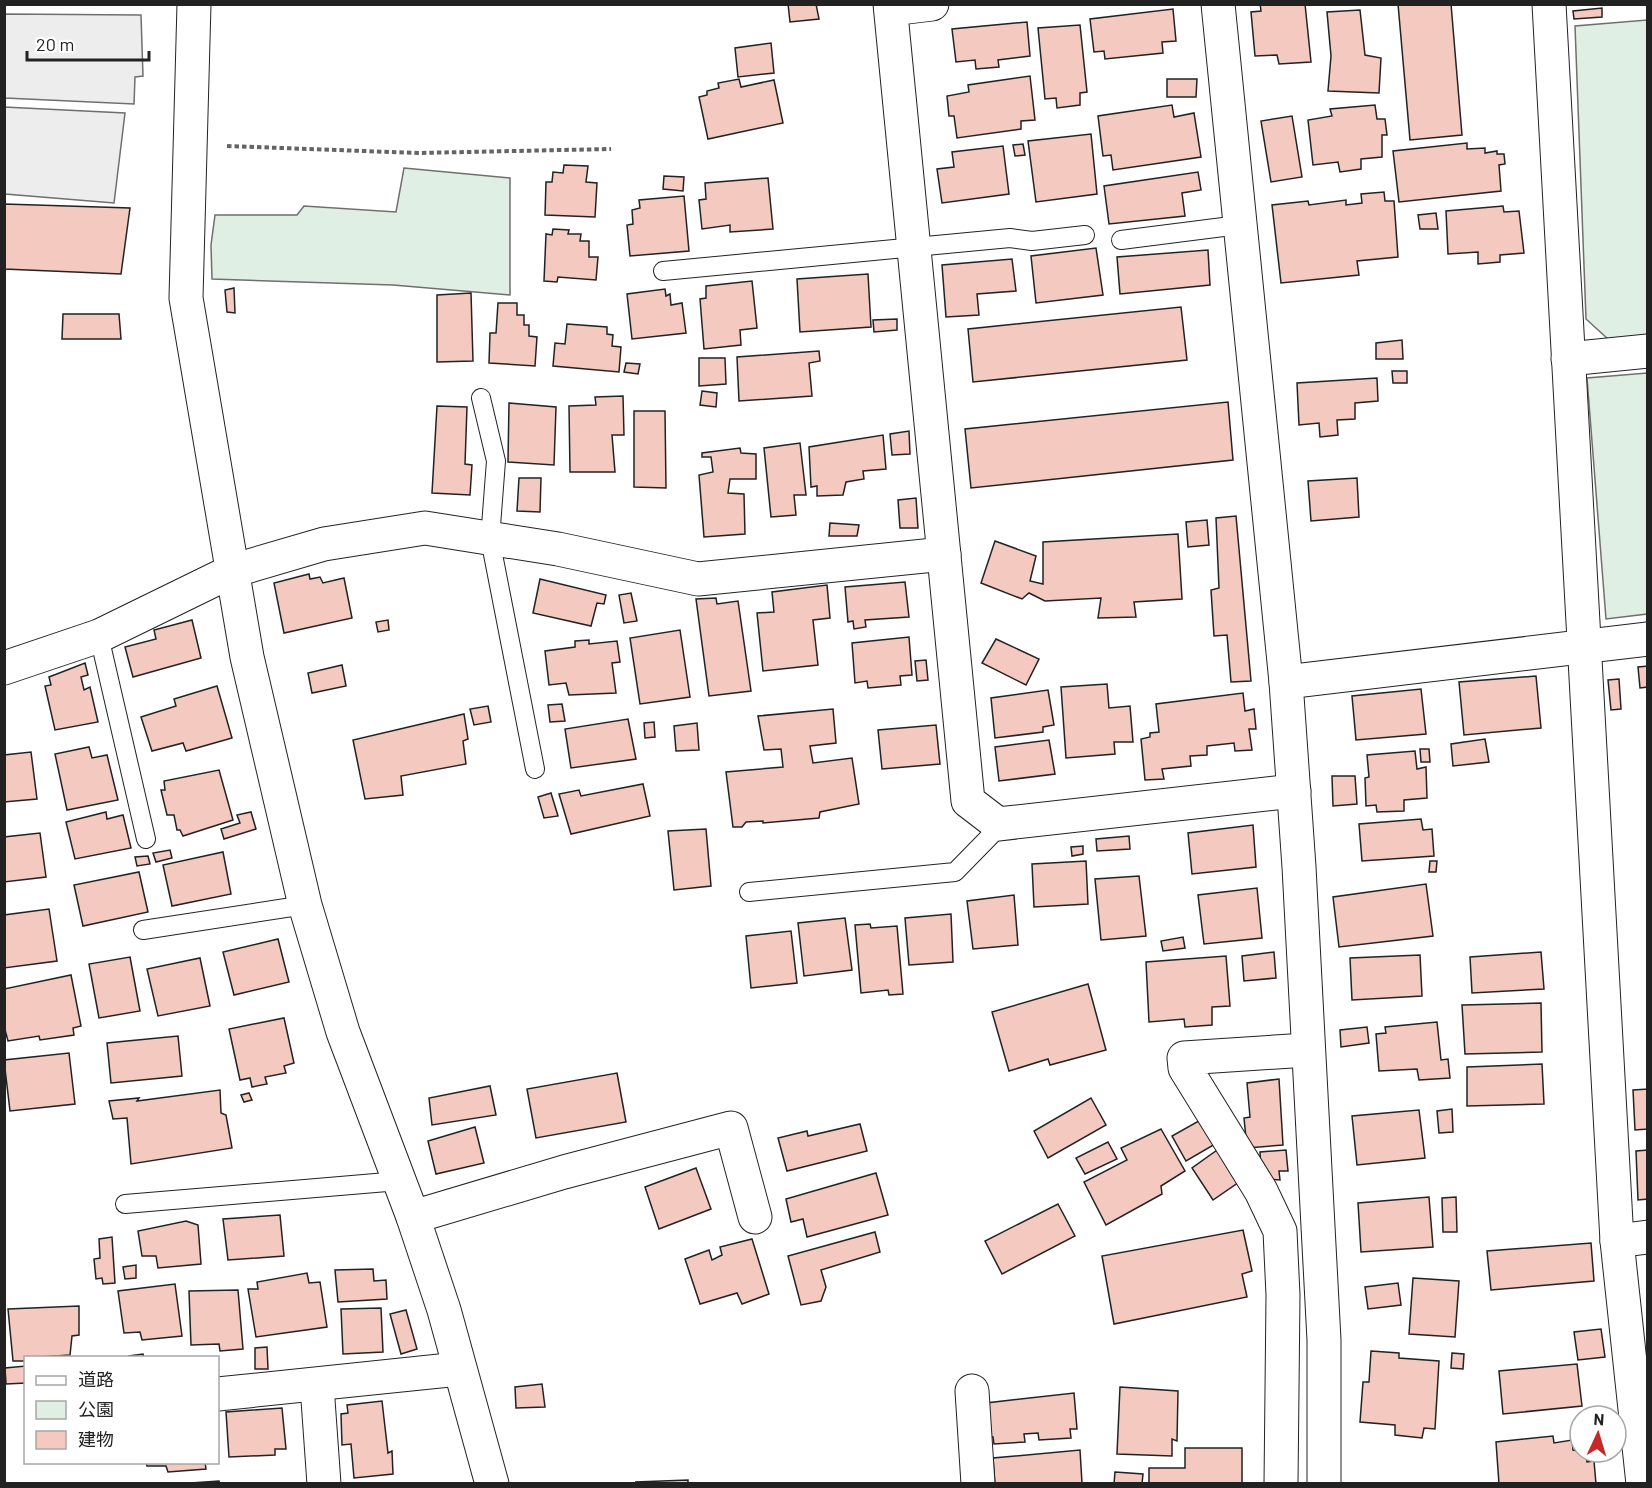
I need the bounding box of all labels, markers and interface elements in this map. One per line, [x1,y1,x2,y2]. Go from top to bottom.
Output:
scale bar [27,24,148,62]
text: 20 m [36,33,74,55]
legend [24,1356,219,1464]
text: 道路 [78,1368,114,1390]
text: 公園 [78,1398,114,1420]
north arrow [1568,1404,1628,1464]
text: N [1593,1409,1605,1428]
text: 建物 [78,1428,114,1450]

